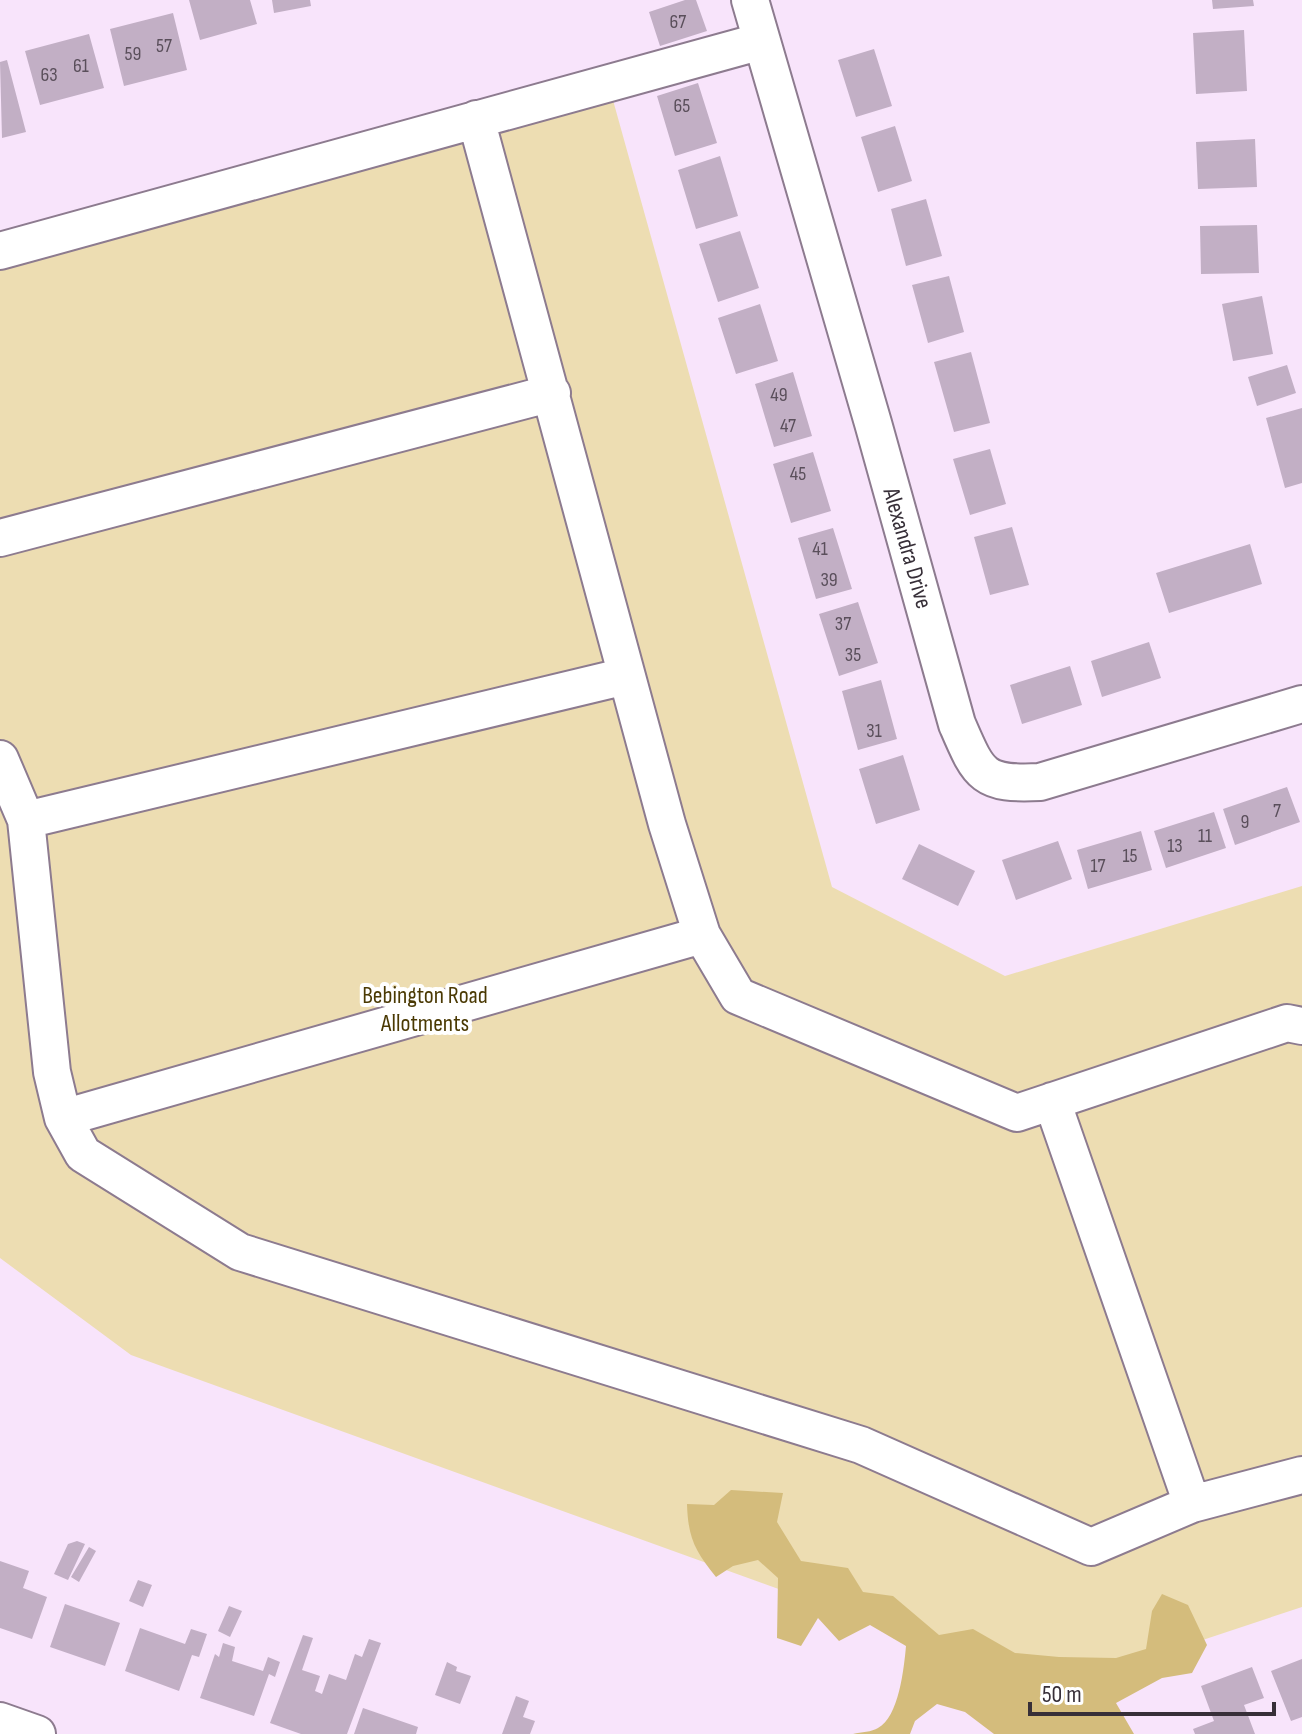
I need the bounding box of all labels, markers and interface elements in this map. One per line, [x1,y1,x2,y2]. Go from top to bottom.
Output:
house number: 67 [670,10,686,34]
house number: 57 [156,34,172,58]
house number: 59 [125,42,141,66]
house number: 61 [73,54,89,78]
house number: 63 [40,63,58,87]
house number: 65 [674,94,690,118]
house number: 49 [770,383,788,407]
house number: 47 [780,414,796,438]
house number: 45 [790,462,806,486]
street label: Alexandra Drive [876,483,939,612]
house number: 41 [812,537,828,561]
house number: 39 [820,568,838,592]
house number: 37 [835,612,851,636]
house number: 35 [845,643,861,667]
house number: 31 [866,719,882,743]
house number: 7 [1273,799,1281,823]
house number: 9 [1241,810,1249,834]
house number: 11 [1198,824,1212,848]
house number: 13 [1167,834,1183,858]
house number: 15 [1122,844,1138,868]
house number: 17 [1091,854,1105,878]
park label: Bebington Road Allotments [362,981,488,1038]
scale bar [1030,1666,1274,1716]
text: 50 m [1042,1680,1082,1709]

